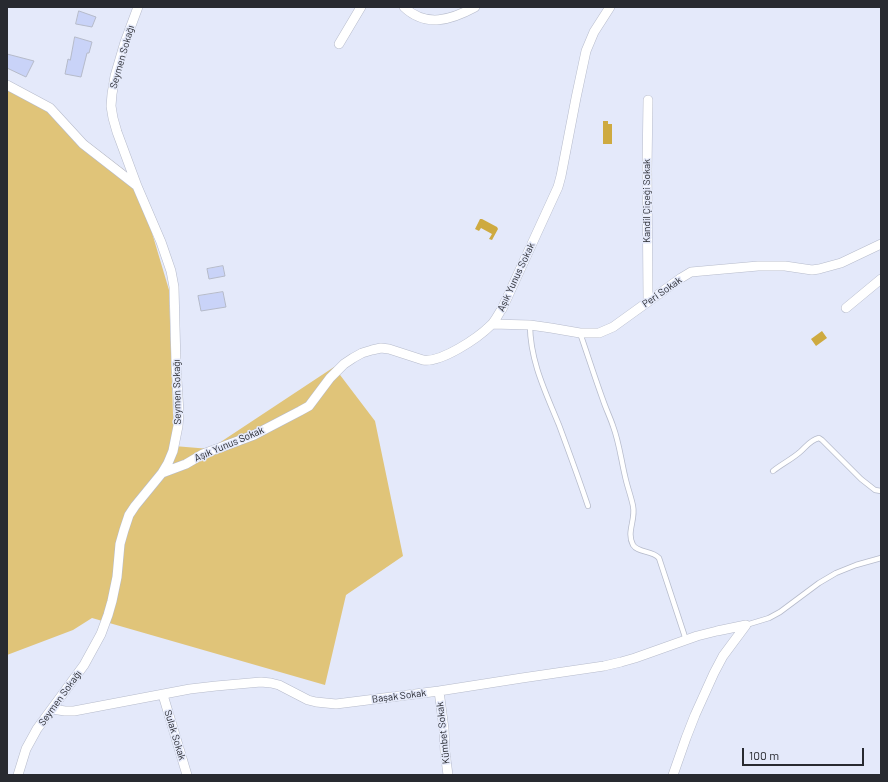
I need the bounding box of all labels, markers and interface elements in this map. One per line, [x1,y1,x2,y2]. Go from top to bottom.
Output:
street label: Seymen Sokağı [107,24,137,90]
street label: Kandil Çiçeği Sokak [641,159,653,243]
street label: Aşık Yunus Sokak [495,241,537,313]
street label: Peri Sokak [640,274,684,310]
street label: Seymen Sokağı [170,359,184,425]
street label: Aşık Yunus Sokak [192,424,266,464]
street label: Seymen Sokağı [36,668,84,728]
street label: Başak Sokak [371,687,427,705]
street label: Kümbet Sokak [434,701,452,765]
street label: Sulak Sokak [162,708,188,762]
scale bar [744,740,866,766]
text: 100 m [749,748,779,762]

